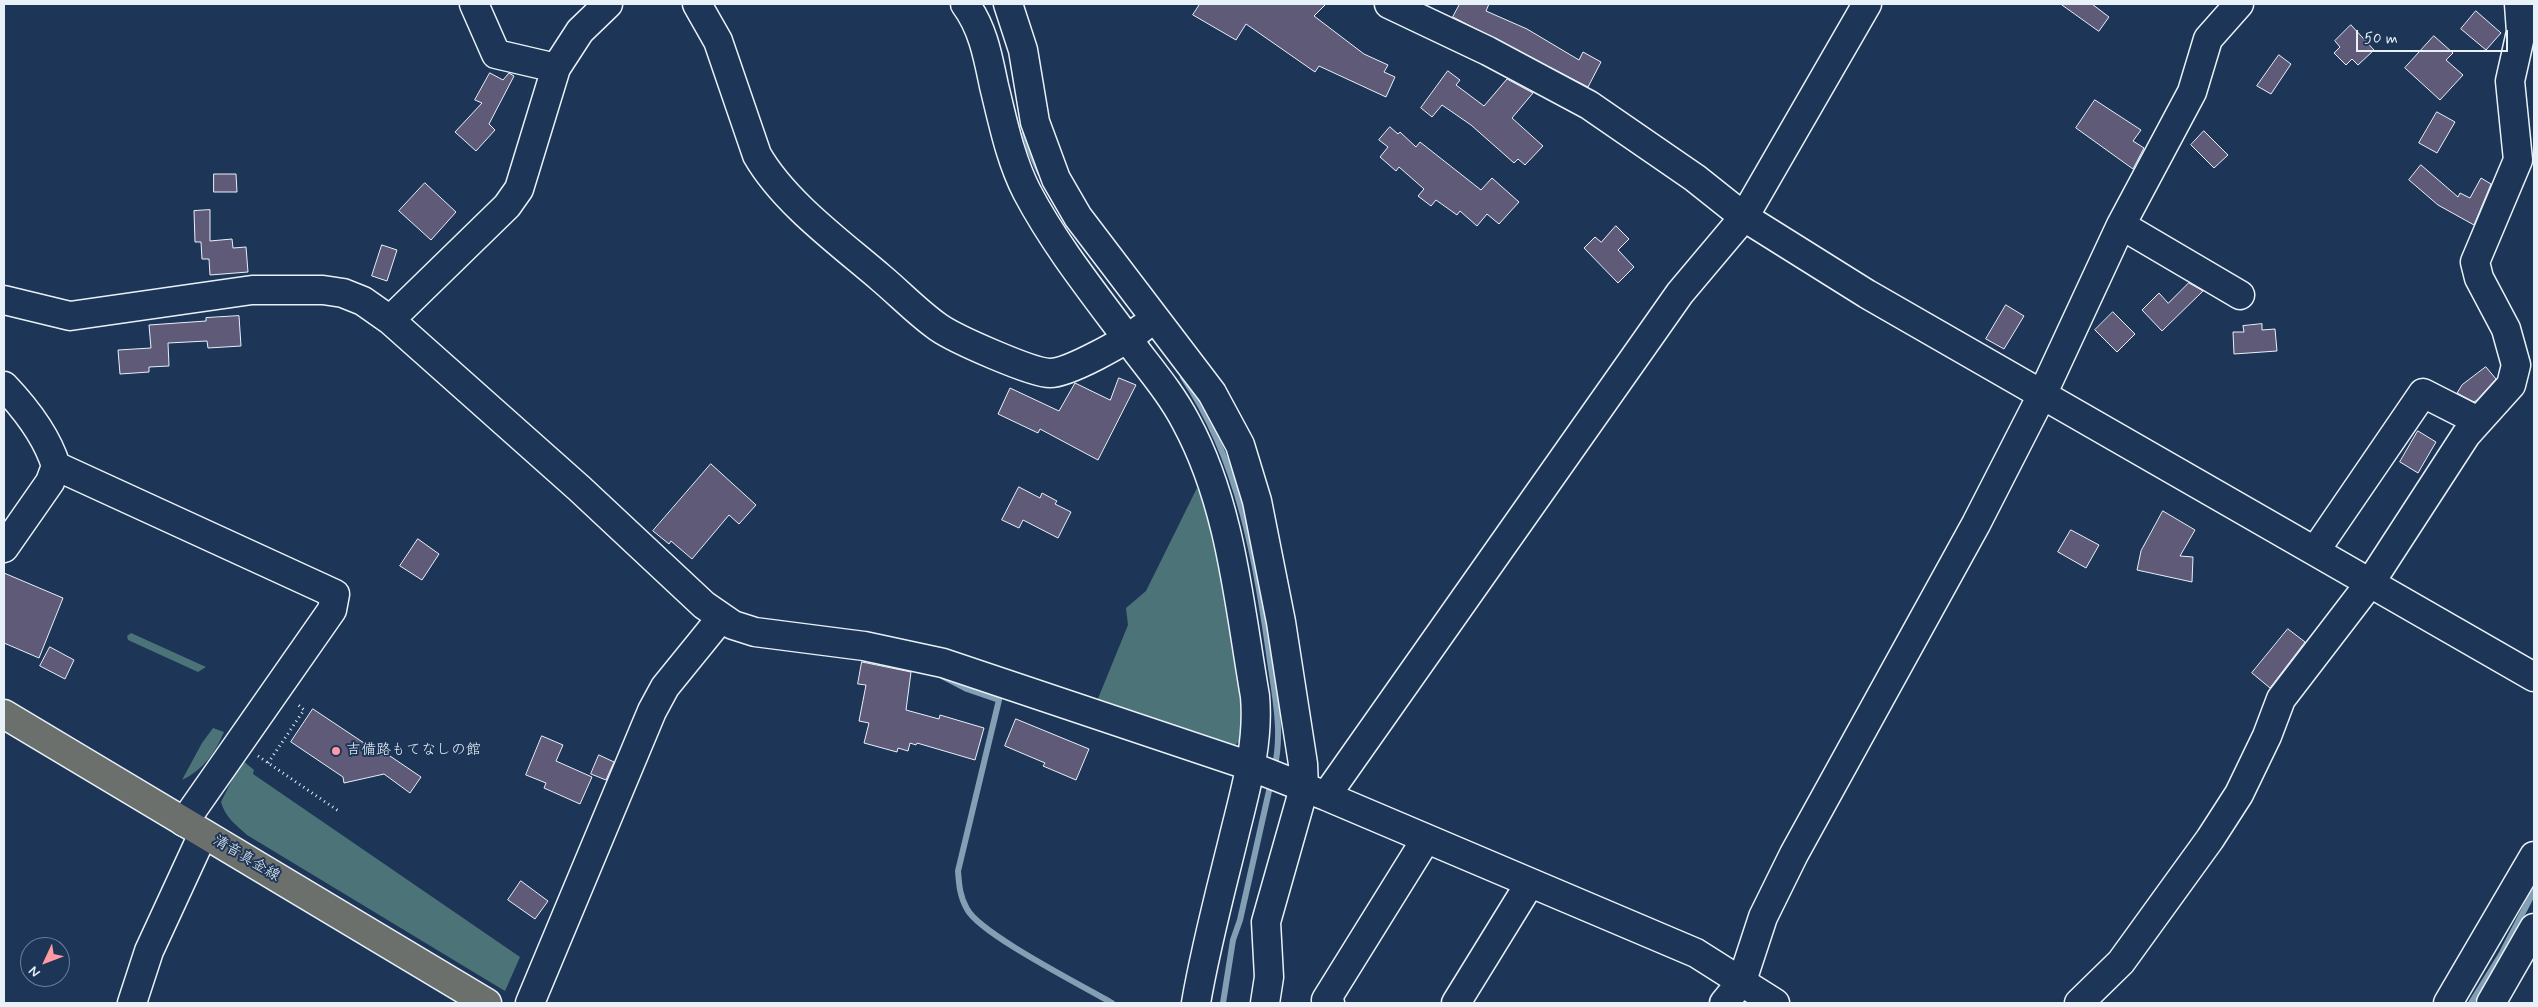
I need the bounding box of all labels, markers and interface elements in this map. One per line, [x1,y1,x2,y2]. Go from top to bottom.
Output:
scale bar [2358,20,2510,52]
text: 50 m [2364,29,2398,49]
place label: 吉備路もてなしの館 [346,742,481,760]
marker: 吉備路もてなしの館 [330,745,342,757]
street label: 清音真金線 [209,832,283,886]
north arrow [20,937,70,987]
text: N [25,962,45,981]

